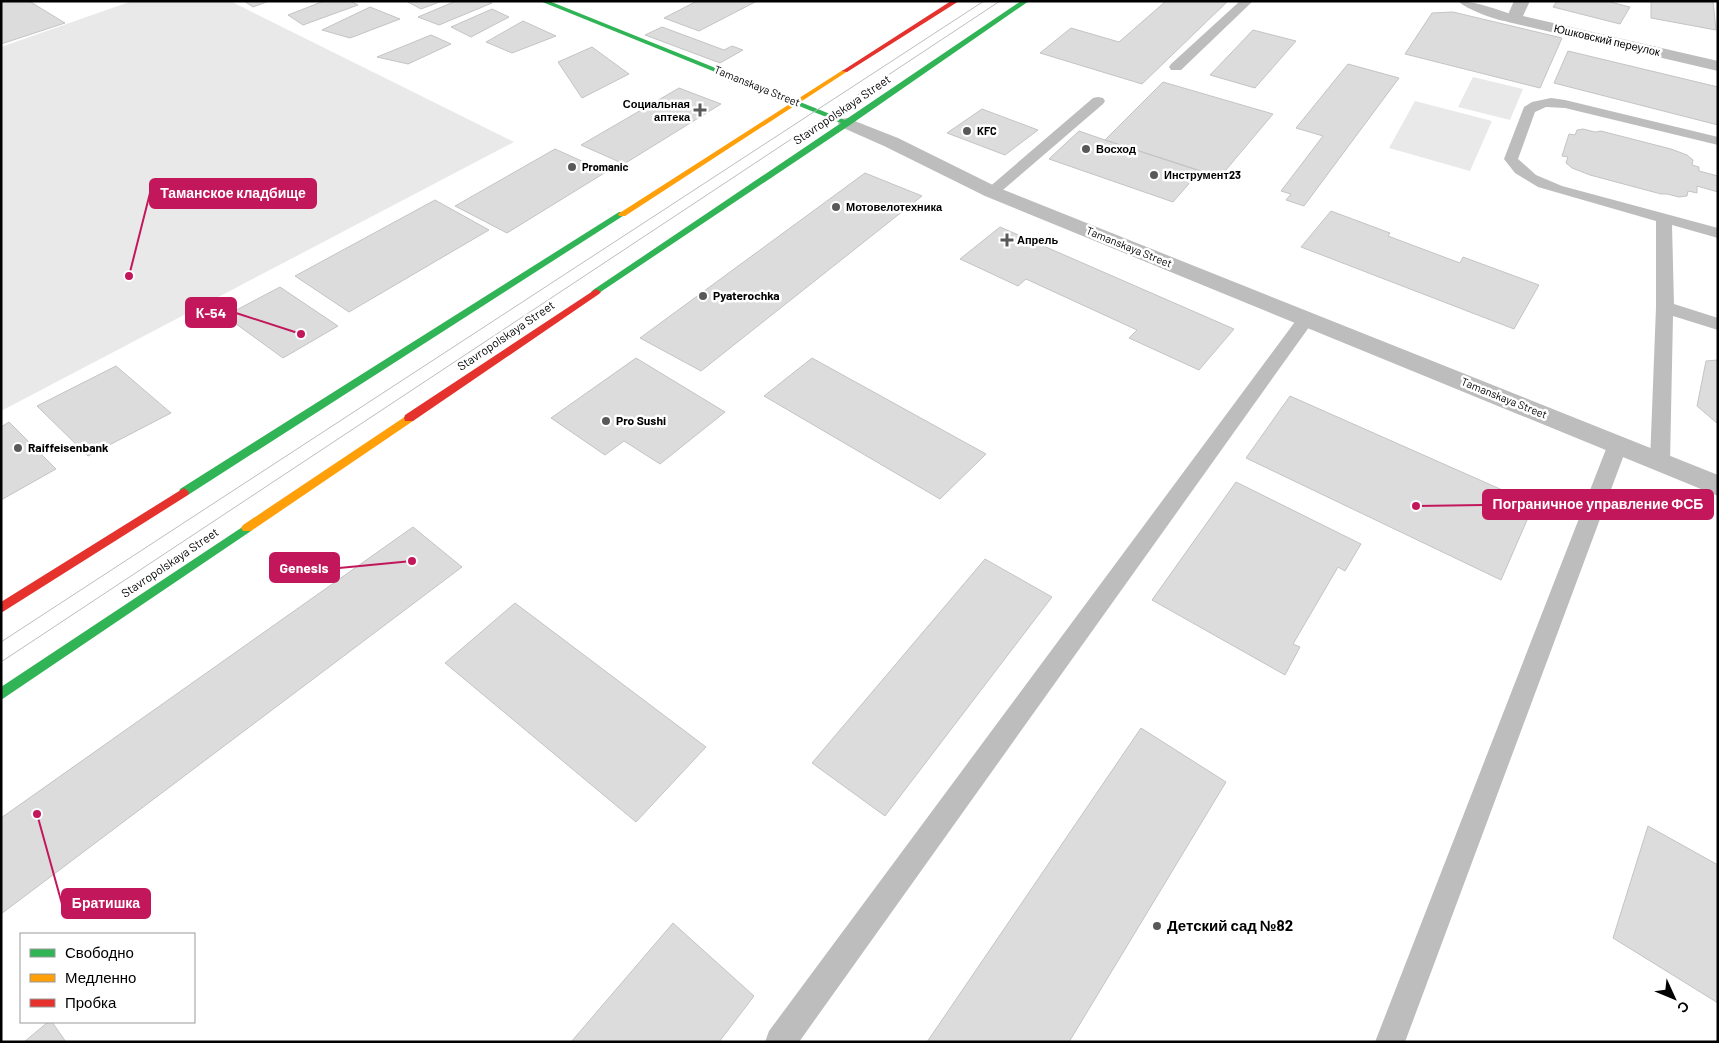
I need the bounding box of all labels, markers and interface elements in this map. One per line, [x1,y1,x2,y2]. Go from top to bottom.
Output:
street label: Юшковский переулок [1553,21,1662,58]
street label: Tamanskaya Street [712,62,802,109]
street label: Stavropolskaya Street [790,71,893,147]
place label: Социальная аптека [623,97,691,123]
marker: Социальная аптека [694,104,706,116]
place label: KFC [977,124,997,137]
marker: KFC [961,125,973,137]
place label: Восход [1096,142,1136,155]
marker: Восход [1080,143,1092,155]
place label: Promanic [582,160,629,173]
marker: Promanic [566,161,578,173]
place label: Инструмент23 [1164,168,1241,181]
marker: Инструмент23 [1148,169,1160,181]
callout: Таманское кладбище [150,179,316,208]
text: Таманское кладбище [160,184,306,201]
place label: Мотовелотехника [846,200,943,213]
marker: Мотовелотехника [830,201,842,213]
street label: Tamanskaya Street [1084,223,1174,270]
place label: Апрель [1017,233,1058,246]
marker: Апрель [1001,234,1013,246]
place label: Pyaterochka [713,288,780,302]
marker: Pyaterochka [697,290,709,302]
street label: Stavropolskaya Street [454,297,557,373]
callout: К-54 [186,298,236,327]
text: К-54 [196,304,226,321]
street label: Tamanskaya Street [1459,374,1549,421]
place label: Pro Sushi [616,413,666,427]
marker: Pro Sushi [600,415,612,427]
place label: Raiffeisenbank [28,440,109,454]
marker: Raiffeisenbank [12,442,24,454]
callout: Пограничное управление ФСБ [1483,490,1713,519]
text: Пограничное управление ФСБ [1493,495,1703,512]
street label: Stavropolskaya Street [118,524,221,600]
callout: Genesis [270,553,339,582]
text: Genesis [280,559,329,576]
callout: Братишка [62,889,150,918]
text: Братишка [72,894,140,911]
place label: Детский сад №82 [1167,916,1293,934]
marker: Детский сад №82 [1151,920,1163,932]
legend [20,933,195,1023]
text: Свободно [65,943,134,961]
text: Медленно [65,968,136,986]
north arrow [1649,973,1699,1023]
text: Пробка [65,993,117,1011]
text: С [1674,998,1693,1017]

